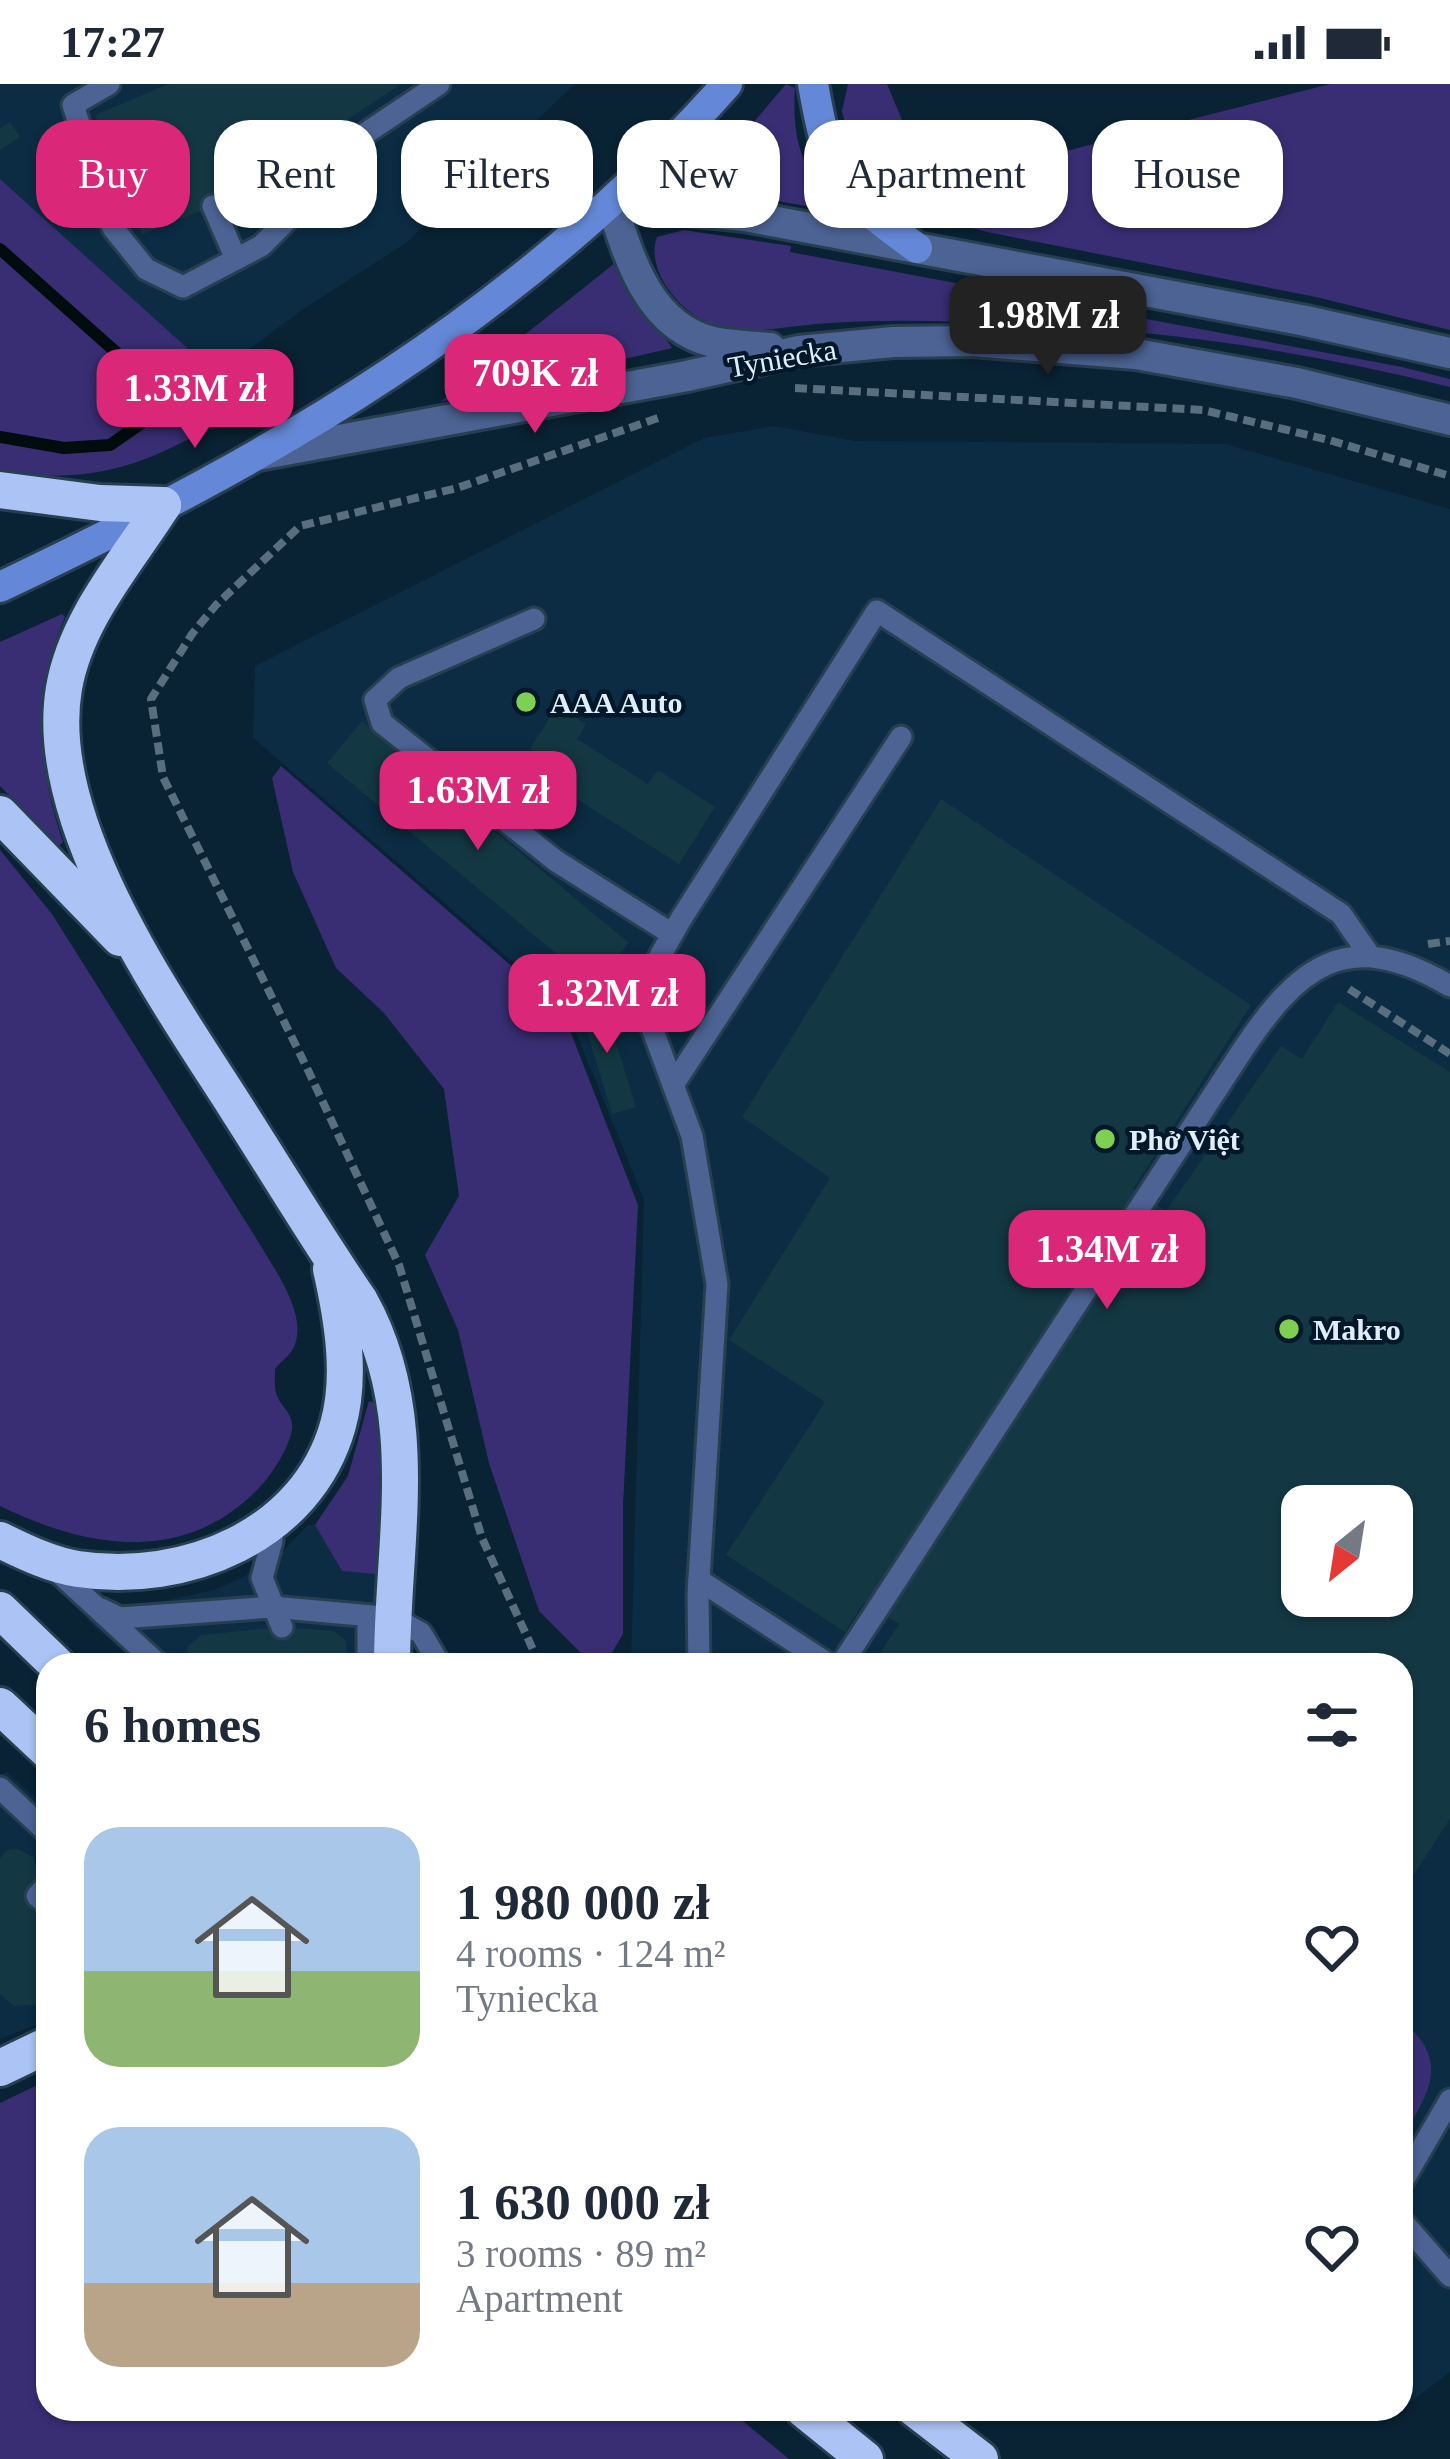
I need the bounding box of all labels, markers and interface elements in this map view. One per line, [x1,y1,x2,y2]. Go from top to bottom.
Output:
text: 17:27 [60,17,165,67]
chip: Buy [36,120,190,228]
chip: Rent [214,120,377,228]
chip: Filters [401,120,593,228]
chip: New [617,120,780,228]
chip: Apartment [804,120,1068,228]
chip: House [1092,120,1283,228]
pin: 1.98M zł [924,276,1172,378]
text: 1.98M zł [977,293,1119,336]
street label: Tyniecka [725,332,839,384]
pin: 709K zł [424,334,646,436]
pin: 1.33M zł [71,349,319,451]
text: 709K zł [472,351,598,394]
text: 1.33M zł [124,366,266,409]
place label: AAA Auto [550,686,683,719]
marker: AAA Auto [513,689,539,715]
pin: 1.63M zł [354,751,602,853]
text: 1.63M zł [407,768,549,811]
pin: 1.32M zł [483,954,731,1056]
text: 1.32M zł [536,971,678,1014]
place label: Phở Việt [1129,1123,1240,1156]
marker: Phở Việt [1092,1126,1118,1152]
pin: 1.34M zł [983,1210,1231,1312]
text: 1.34M zł [1036,1227,1178,1270]
place label: Makro [1313,1313,1401,1346]
marker: Makro [1276,1316,1302,1342]
north arrow [1281,1485,1413,1617]
map controls [1281,1485,1413,1617]
icon: filters [1299,1692,1365,1758]
text: 6 homes [84,1697,261,1753]
text: 1 980 000 zł [456,1874,710,1930]
icon: home [180,1875,324,2019]
icon: heart [1299,1914,1365,1980]
text: 4 rooms · 124 m² [456,1932,726,1975]
text: Tyniecka [456,1977,598,2020]
text: 1 630 000 zł [456,2174,710,2230]
icon: home [180,2175,324,2319]
icon: heart [1299,2214,1365,2280]
text: 3 rooms · 89 m² [456,2232,706,2275]
text: Apartment [456,2277,623,2320]

